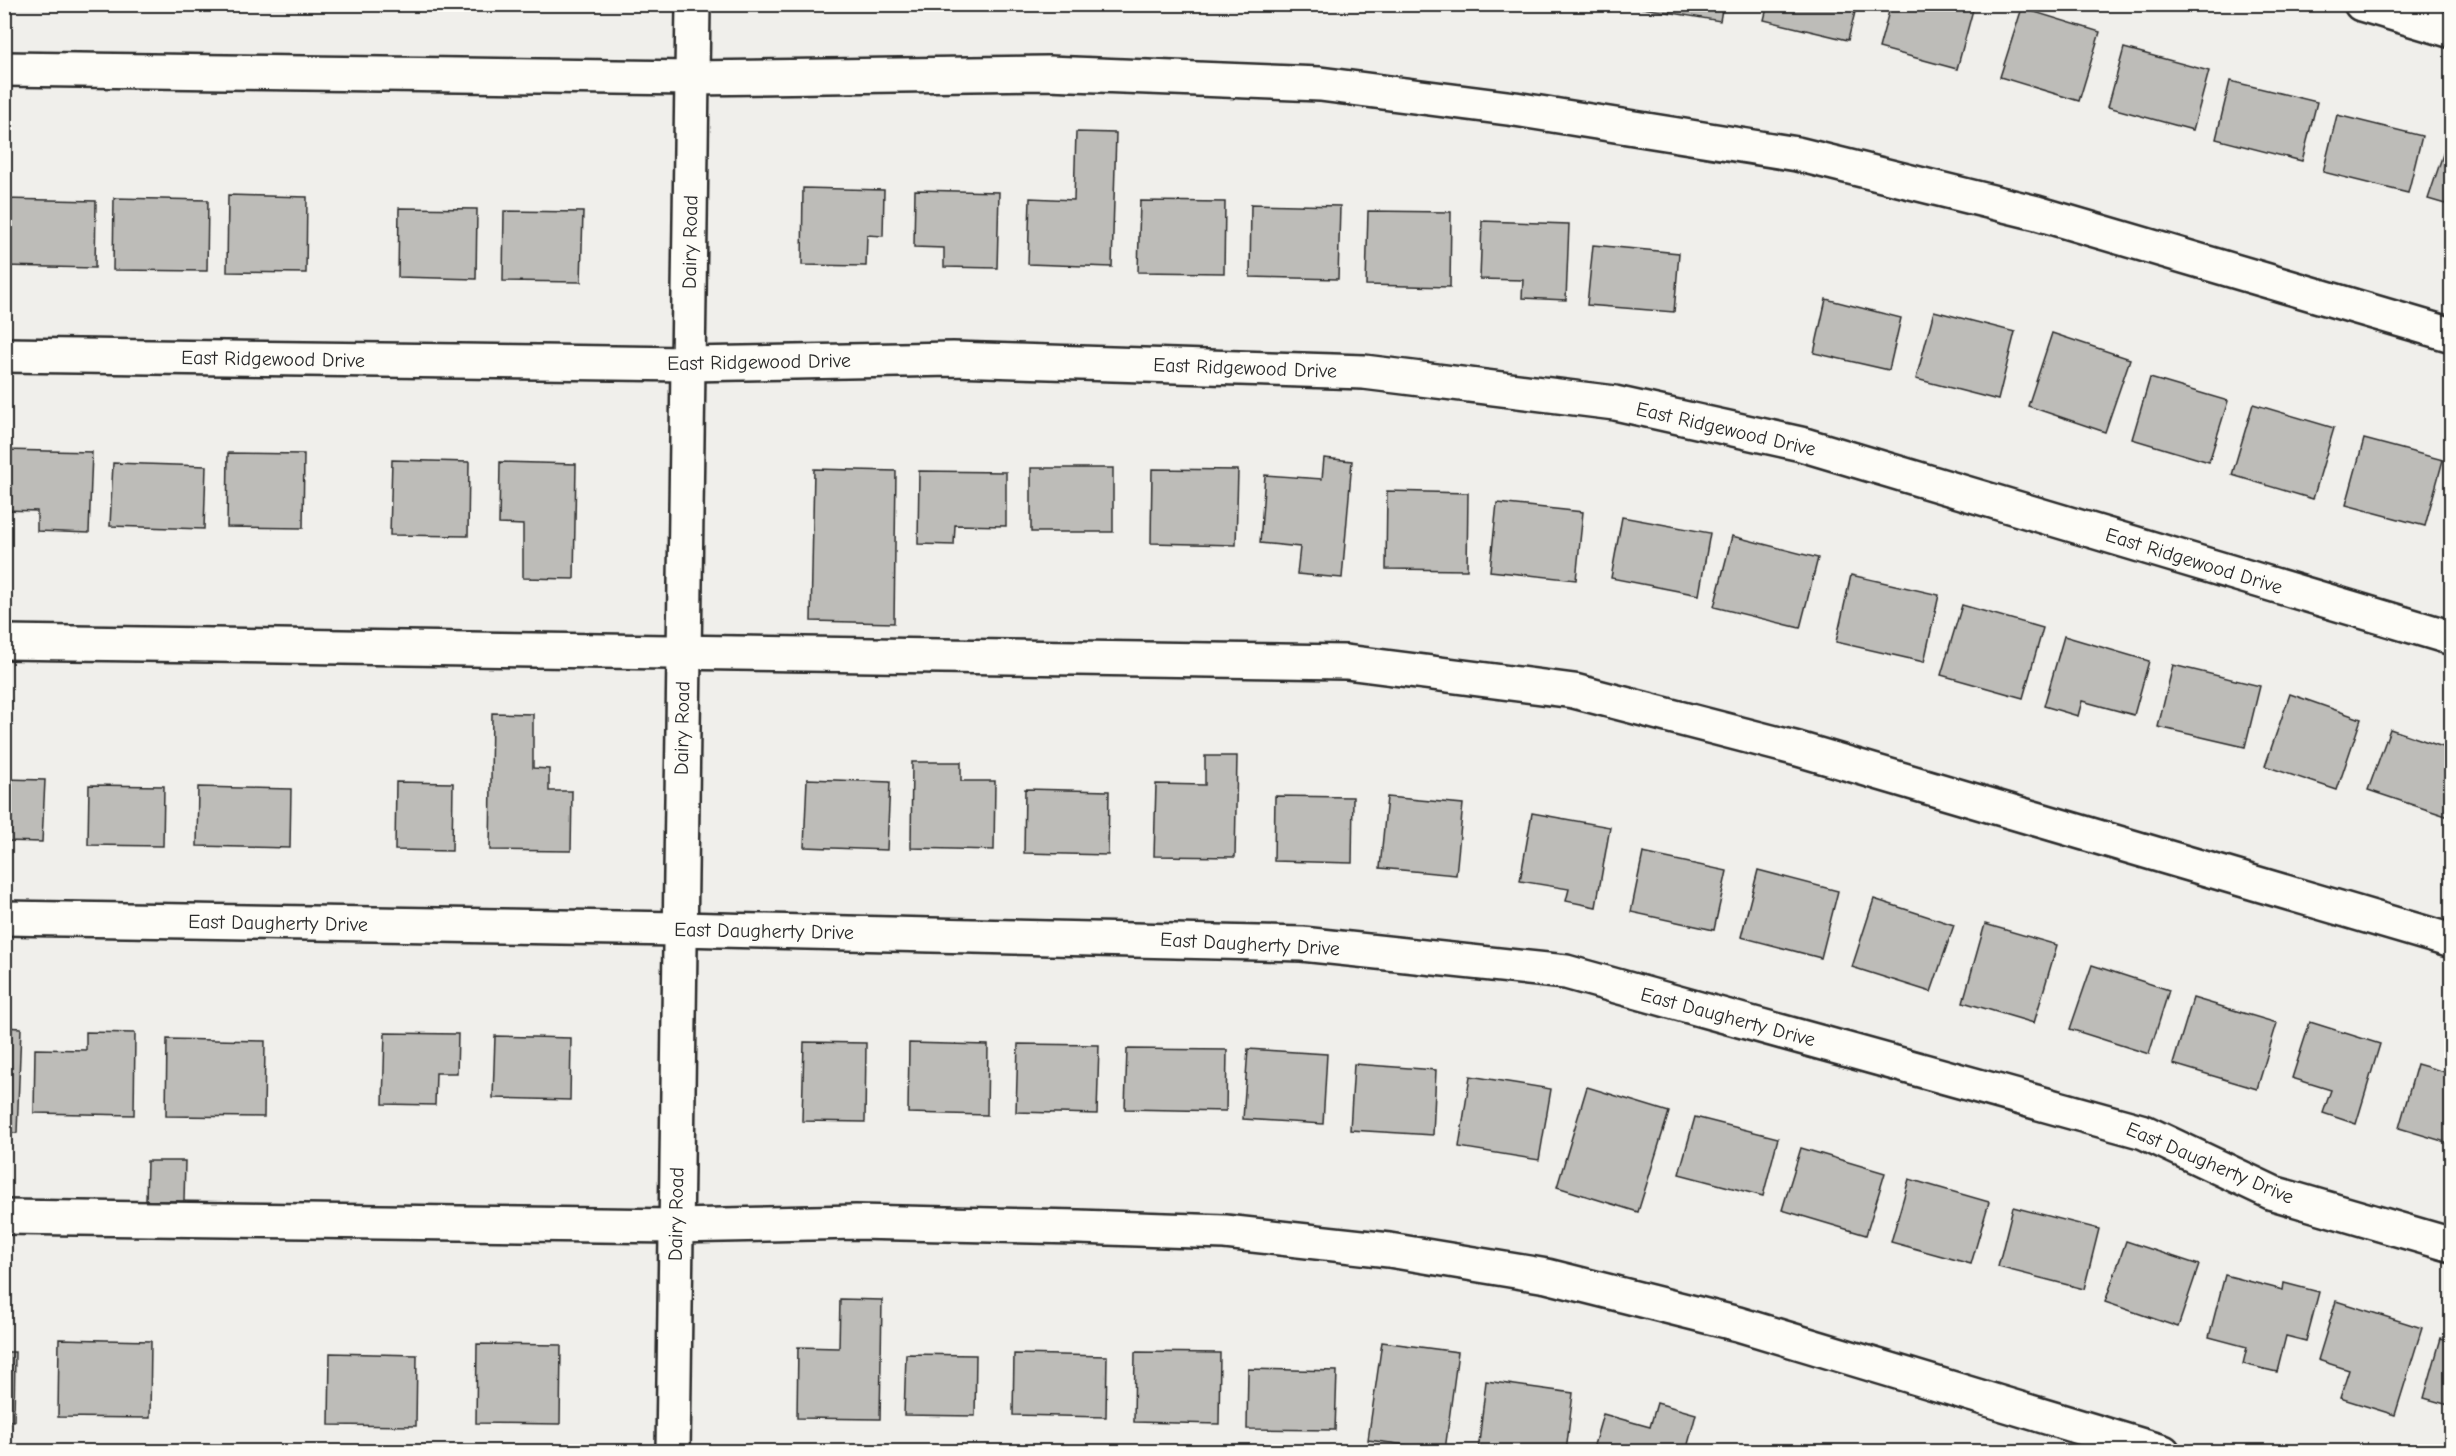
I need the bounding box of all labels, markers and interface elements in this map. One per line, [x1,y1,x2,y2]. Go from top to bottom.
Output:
street label: Dairy Road [678,195,702,289]
street label: East Ridgewood Drive [181,346,365,372]
street label: East Ridgewood Drive [667,349,851,375]
street label: East Ridgewood Drive [1153,353,1337,383]
street label: East Ridgewood Drive [1634,397,1818,461]
street label: East Ridgewood Drive [2103,523,2285,599]
street label: Dairy Road [670,681,694,775]
street label: East Daugherty Drive [188,910,368,936]
street label: East Daugherty Drive [674,918,854,944]
street label: East Daugherty Drive [1160,928,1340,960]
street label: East Daugherty Drive [1638,983,1818,1051]
street label: East Daugherty Drive [2123,1117,2297,1209]
street label: Dairy Road [664,1167,688,1261]

